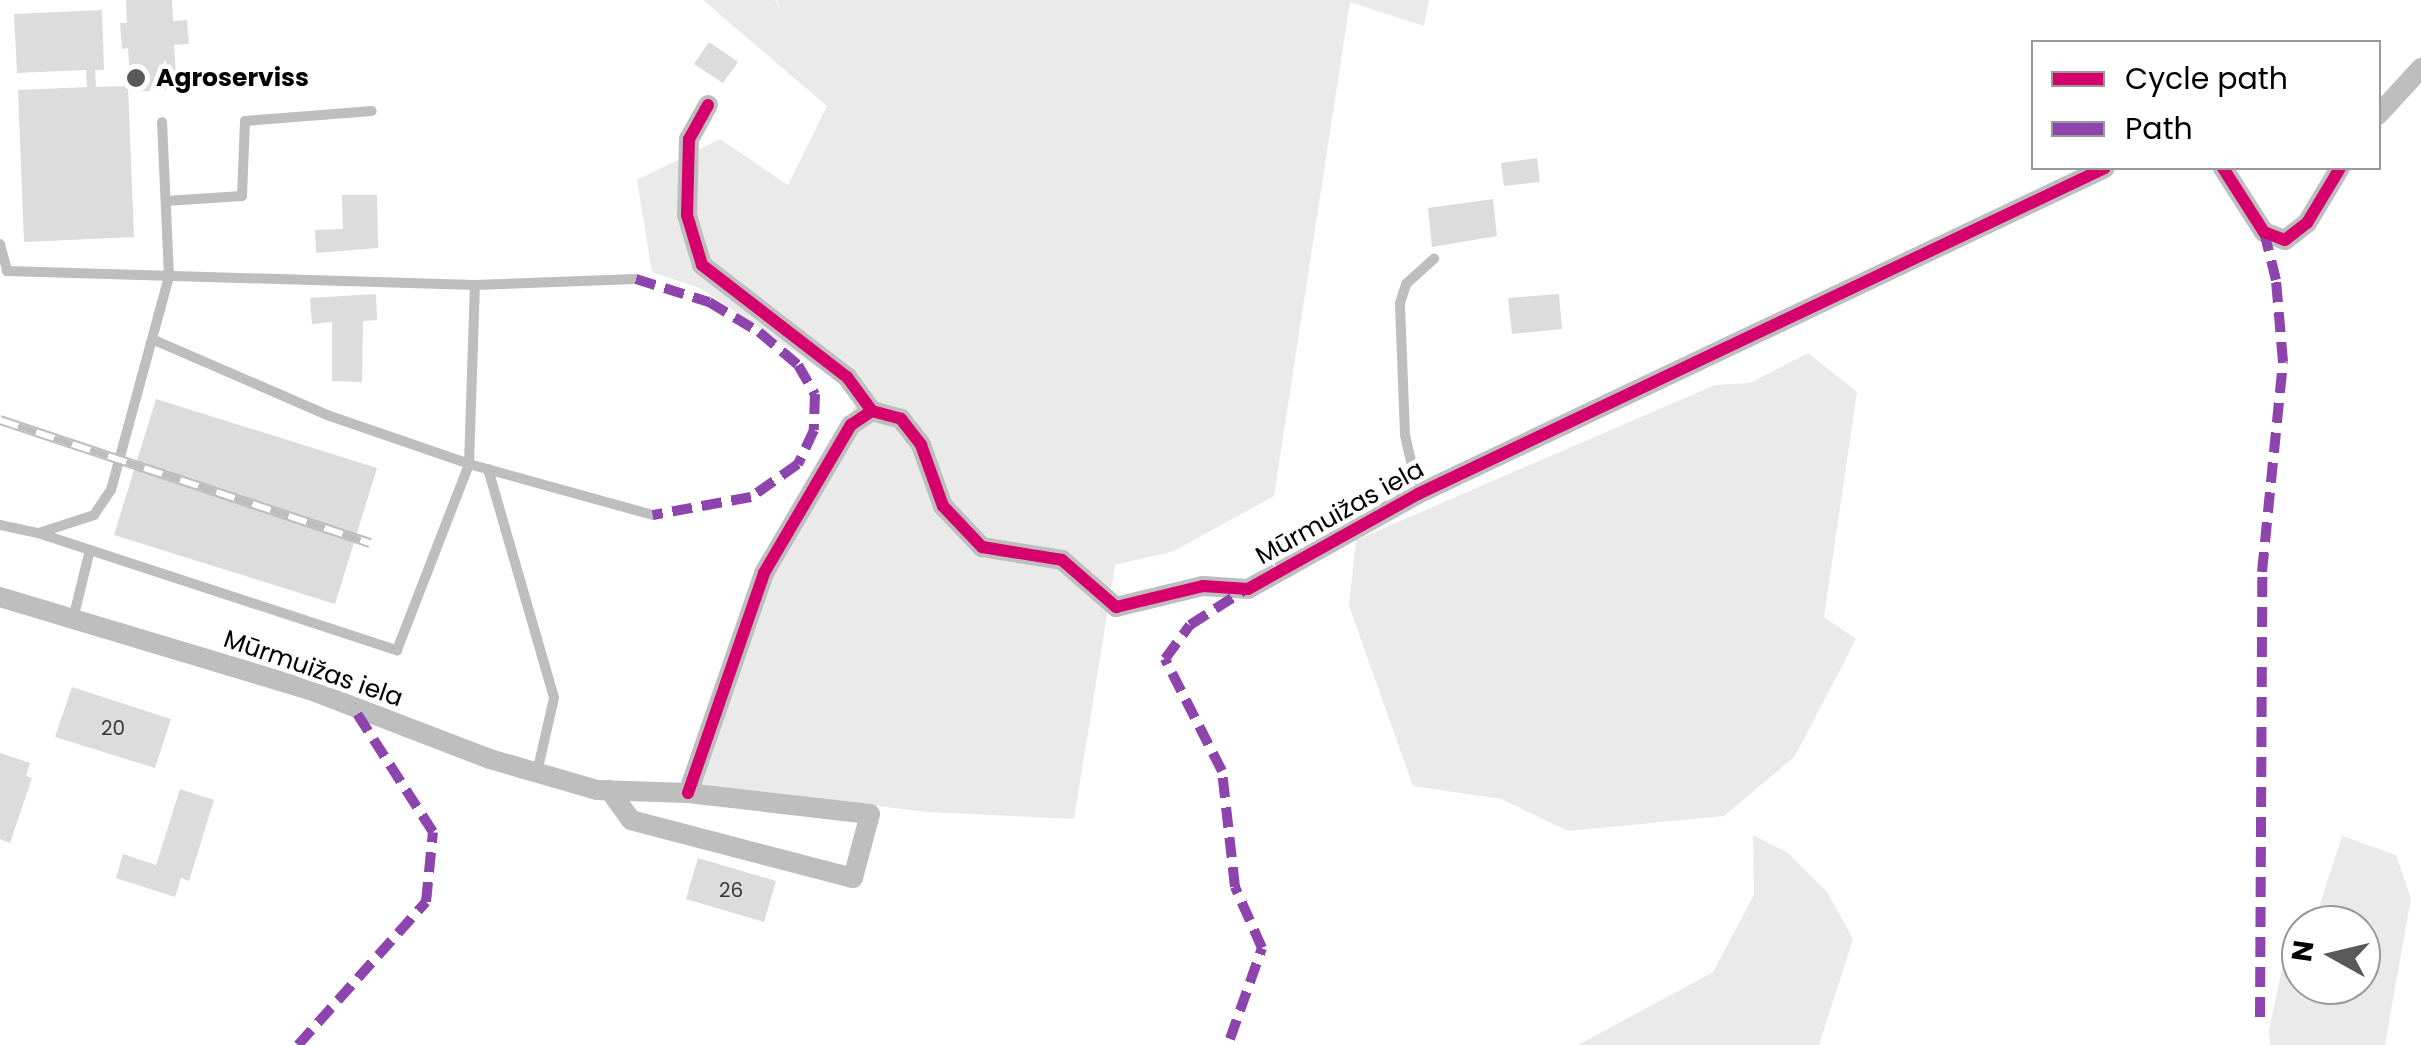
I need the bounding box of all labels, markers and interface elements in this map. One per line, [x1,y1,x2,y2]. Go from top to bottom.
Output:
legend [2031,40,2381,170]
text: Cycle path [2125,57,2288,100]
place label: Agroserviss [156,63,309,93]
marker: Agroserviss [125,67,147,89]
text: Path [2125,107,2193,150]
street label: Mūrmuižas iela [1251,454,1429,572]
street label: Mūrmuižas iela [219,624,407,714]
house number: 20 [101,716,125,740]
house number: 26 [719,878,743,902]
north arrow [2281,905,2381,1005]
text: N [2282,938,2324,964]

